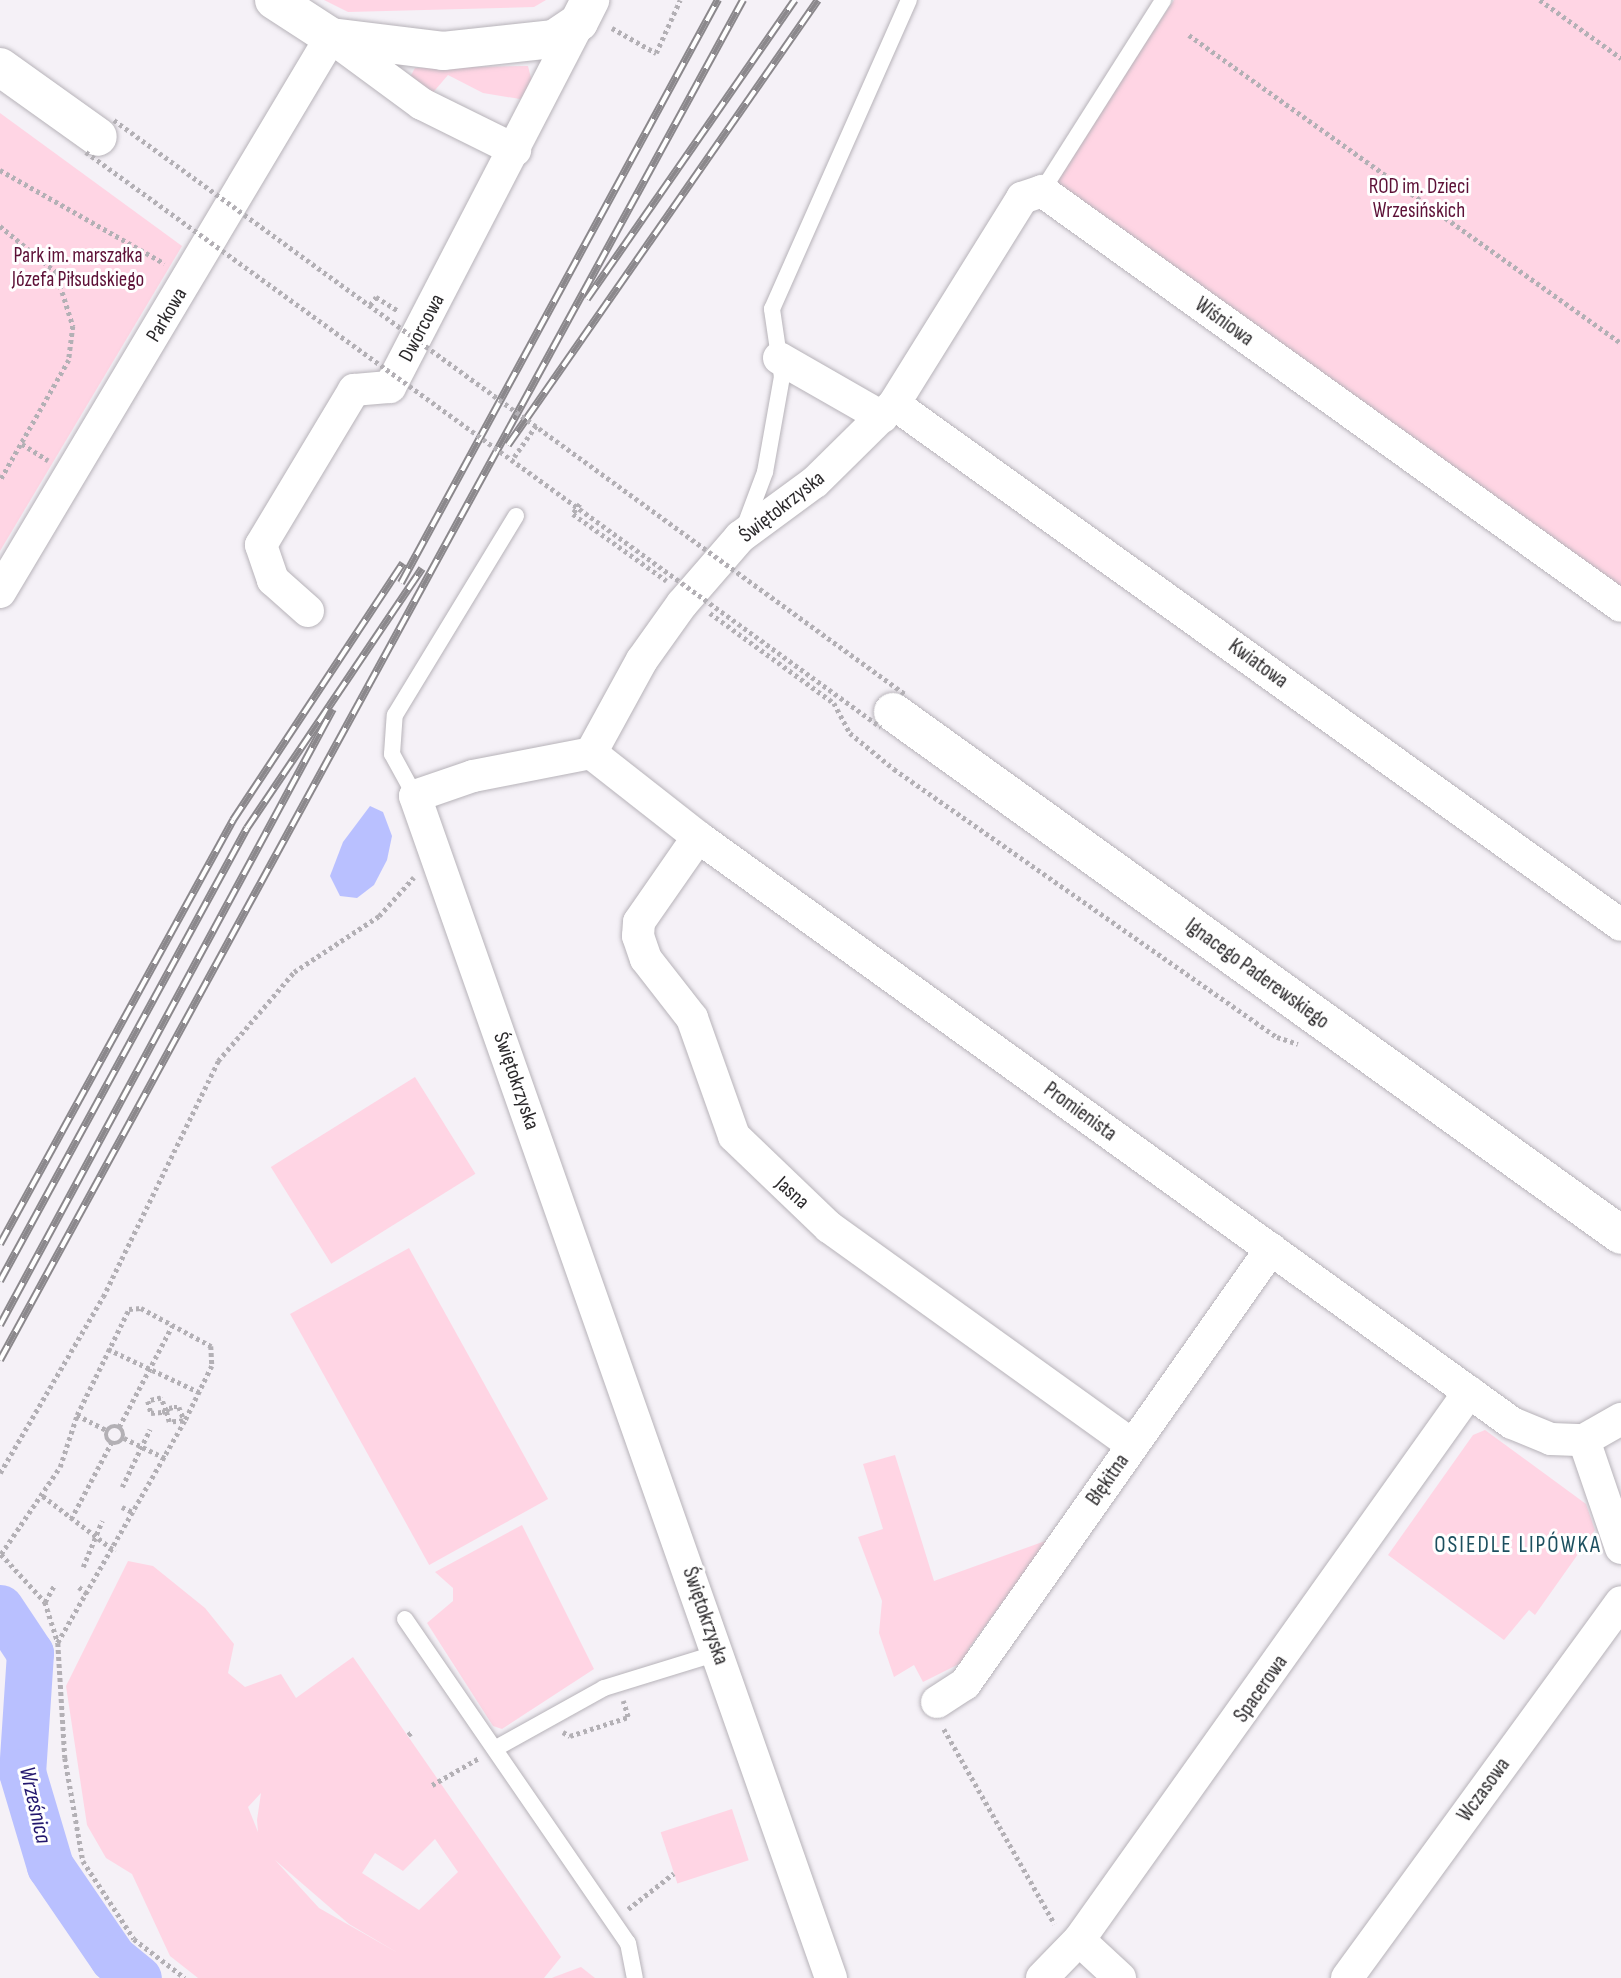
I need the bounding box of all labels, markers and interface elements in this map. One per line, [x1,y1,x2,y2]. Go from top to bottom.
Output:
park label: ROD im. Dzieci Wrzesińskich [1369,174,1469,224]
park label: Park im. marszałka Józefa Piłsudskiego [12,243,144,293]
street label: Parkowa [141,283,193,347]
street label: Dworcowa [394,290,450,366]
street label: Wiśniowa [1190,292,1258,352]
street label: Świętokrzyska [734,466,830,548]
street label: Kwiatowa [1223,634,1293,694]
street label: Ignacego Paderewskiego [1180,913,1334,1035]
street label: Świętokrzyska [488,1029,544,1133]
street label: Promienista [1039,1077,1121,1147]
street label: Jasna [770,1171,814,1215]
street label: Błękitna [1081,1449,1135,1511]
district label: OSIEDLE LIPÓWKA [1436,1531,1600,1559]
street label: Świętokrzyska [677,1564,733,1668]
street label: Spacerowa [1229,1650,1293,1728]
street label: Wczasowa [1452,1753,1516,1827]
water label: Wrześnica [13,1764,57,1846]

